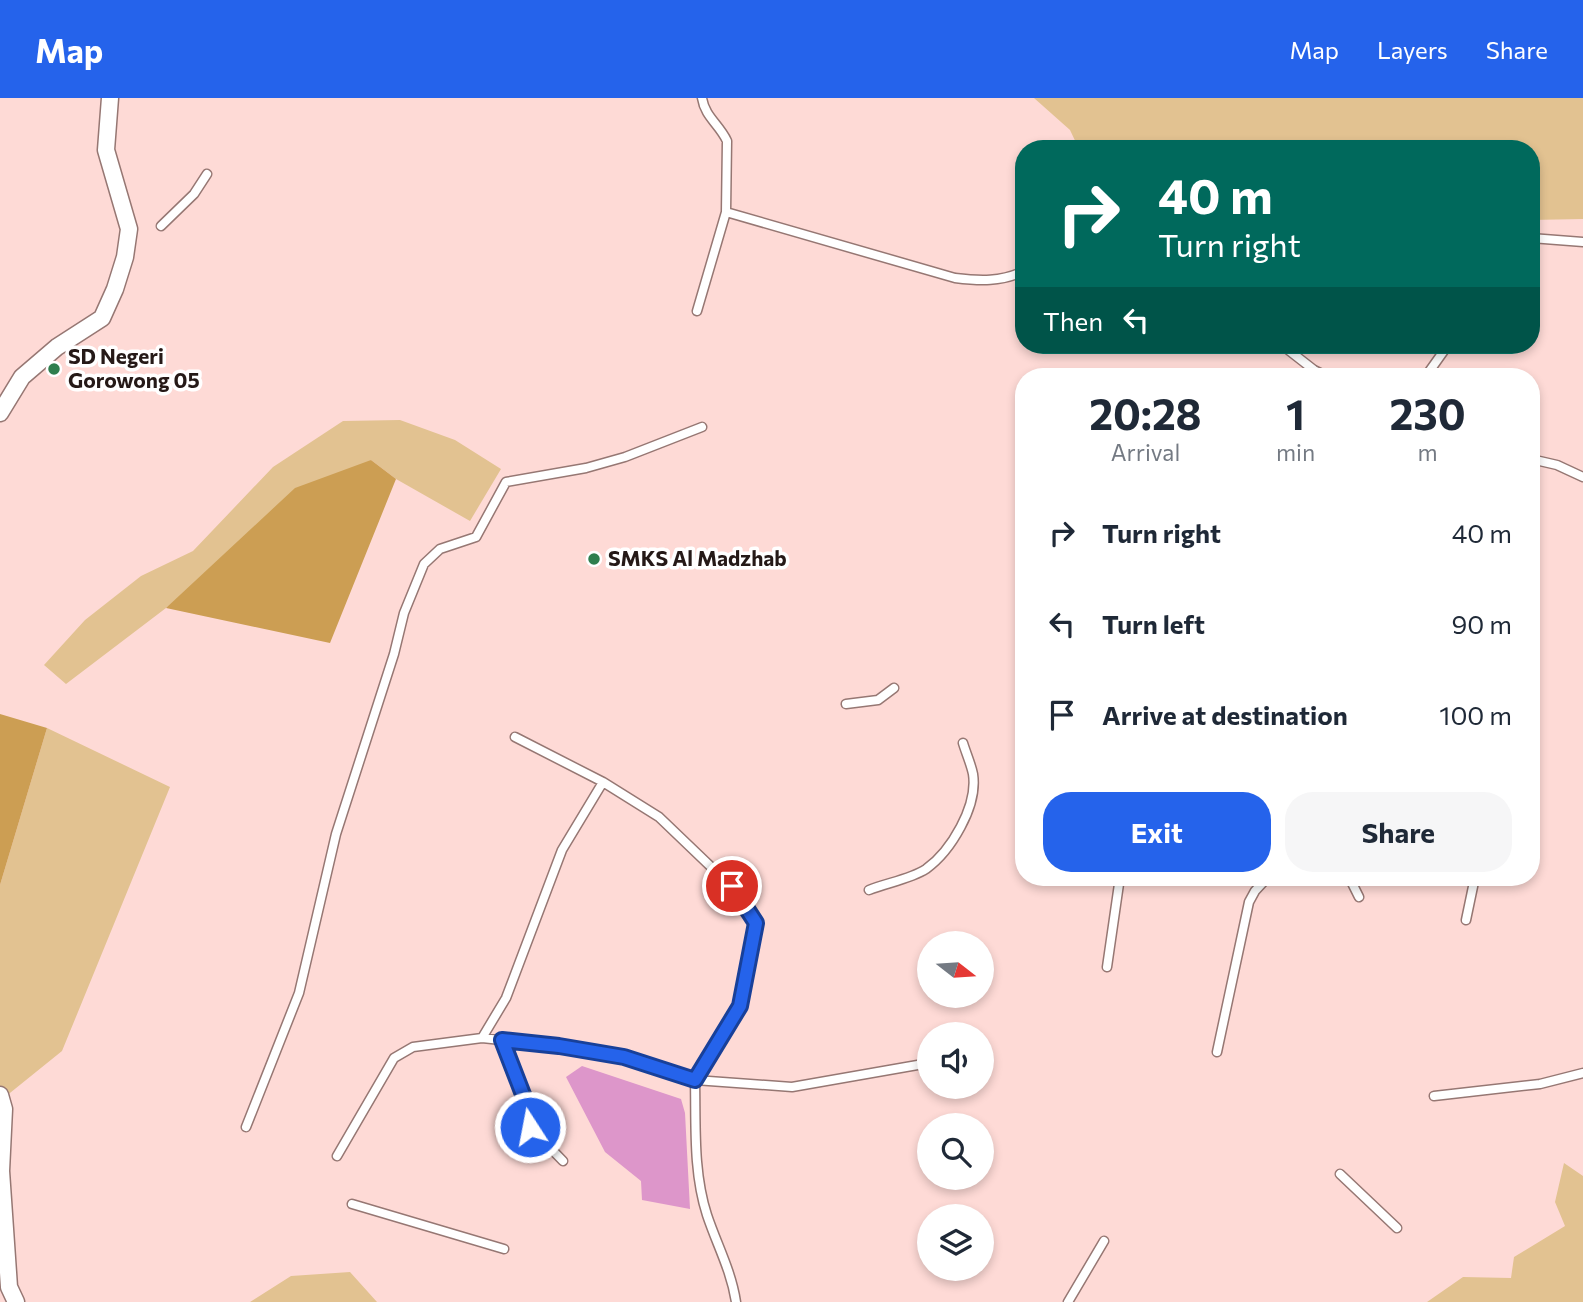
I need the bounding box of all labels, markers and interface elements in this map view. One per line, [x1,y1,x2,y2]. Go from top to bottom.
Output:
text: Map [35,29,103,70]
text: Map [1290,35,1339,64]
text: Layers [1377,35,1448,64]
text: Share [1486,35,1548,64]
text: 40 m [1158,164,1273,224]
icon: right [1043,168,1134,259]
text: Turn right [1158,224,1301,264]
icon: left [1117,301,1155,339]
text: Then [1043,305,1103,336]
place label: SD Negeri Gorowong 05 [68,343,200,392]
marker: SD Negeri Gorowong 05 [46,361,62,377]
text: 20:28 [1089,387,1202,439]
text: 1 [1286,387,1305,439]
text: 230 [1389,387,1466,439]
text: Arrival [1111,438,1180,466]
text: min [1276,438,1315,466]
text: m [1417,438,1438,466]
icon: right [1043,514,1081,552]
text: Turn right [1102,517,1221,548]
text: 40 m [1452,517,1512,548]
place label: SMKS Al Madzhab [608,545,787,570]
marker: SMKS Al Madzhab [586,551,602,567]
icon: left [1043,605,1081,643]
text: Turn left [1102,608,1205,639]
text: 90 m [1452,608,1512,639]
icon: arrive [1043,696,1081,734]
text: Arrive at destination [1102,699,1348,730]
text: 100 m [1439,699,1512,730]
button: Exit [1043,792,1271,872]
button: Share [1285,792,1512,872]
pin [702,856,762,916]
icon: arrive [713,867,751,905]
north arrow [917,931,994,1008]
map controls [917,931,994,1281]
button: sound [917,1022,994,1099]
position arrow [493,1090,567,1164]
button: search [917,1113,994,1190]
button: layers [917,1204,994,1281]

